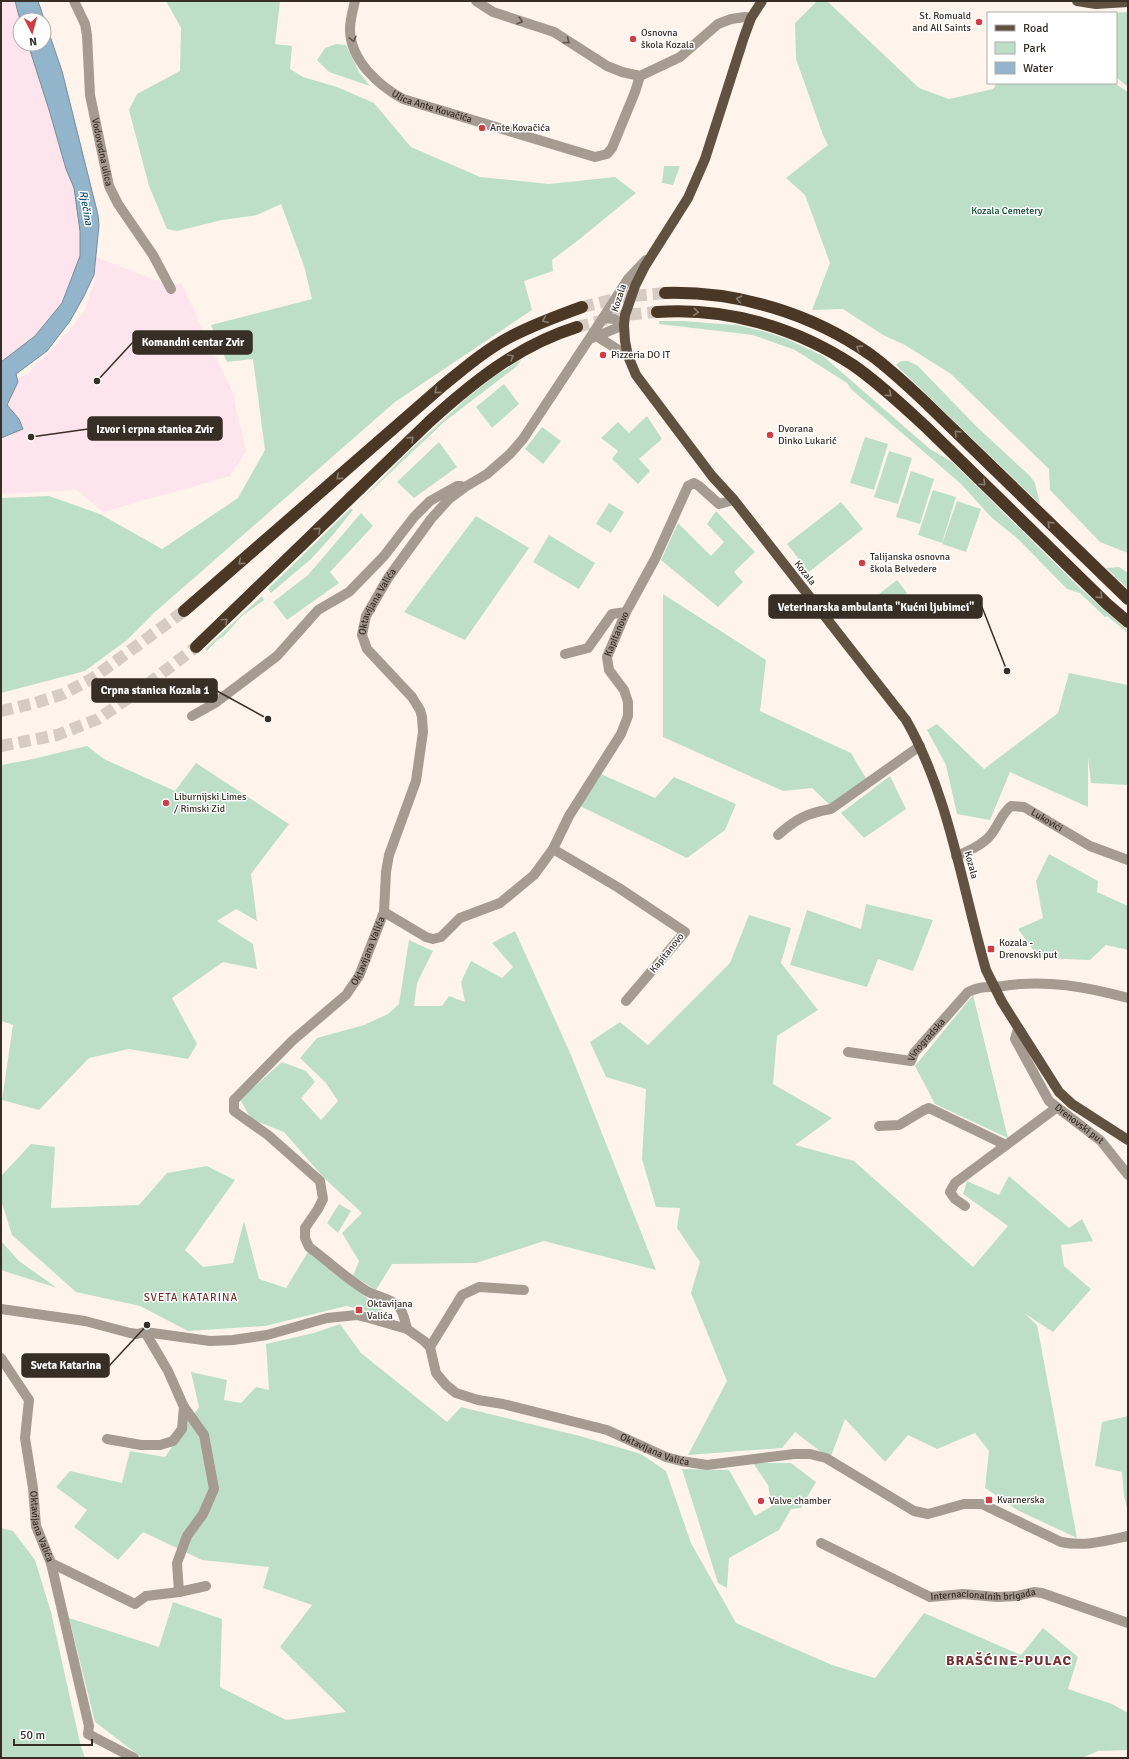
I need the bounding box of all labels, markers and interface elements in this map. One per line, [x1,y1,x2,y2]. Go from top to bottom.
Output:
place label: St. Romuald and All Saints [912,10,972,34]
north arrow [12,12,52,52]
legend [987,12,1117,84]
one-way arrow [516,16,523,25]
marker: St. Romuald and All Saints [974,17,984,27]
text: Road [1023,21,1049,36]
place label: Osnovna škola Kozala [641,27,694,51]
marker: Osnovna škola Kozala [628,34,638,44]
text: N [29,35,37,48]
one-way arrow [348,36,356,43]
one-way arrow [563,36,570,43]
text: Park [1023,41,1046,56]
text: Water [1023,61,1054,76]
street label: Ulica Ante Kovačića [389,87,474,126]
street label: Vodovodna ulica [89,117,115,187]
place label: Ante Kovačića [490,122,550,134]
marker: Ante Kovačića [477,123,487,133]
water label: Rječina [77,190,96,227]
park label: Kozala Cemetery [971,205,1043,217]
street label: Kozala [609,283,629,313]
one-way arrow [736,296,742,304]
one-way arrow [692,307,699,316]
one-way arrow [542,316,549,324]
callout: Komandni centar Zvir [133,331,252,354]
text: Komandni centar Zvir [142,336,245,349]
one-way arrow [856,345,863,353]
place label: Pizzeria DO IT [611,349,670,361]
marker: Pizzeria DO IT [598,350,608,360]
one-way arrow [507,354,515,361]
one-way arrow [434,386,441,393]
one-way arrow [884,389,892,396]
callout: Izvor i crpna stanica Zvir [88,417,222,440]
text: Izvor i crpna stanica Zvir [96,423,214,436]
place label: Dvorana Dinko Lukarić [778,423,837,447]
marker: Dvorana Dinko Lukarić [765,430,775,440]
one-way arrow [954,430,962,438]
one-way arrow [406,436,414,444]
one-way arrow [336,472,344,479]
one-way arrow [978,478,986,485]
one-way arrow [1047,521,1055,529]
one-way arrow [313,527,321,535]
place label: Talijanska osnovna škola Belvedere [870,551,950,575]
one-way arrow [238,557,245,564]
street label: Kozala [792,558,818,588]
marker: Talijanska osnovna škola Belvedere [857,558,867,568]
street label: Oktavijana Valića [356,566,399,636]
one-way arrow [1095,592,1103,599]
callout: Veterinarska ambulanta "Kućni ljubimci" [769,595,982,618]
text: Veterinarska ambulanta "Kućni ljubimci" [778,601,974,614]
street label: Kapitanovo [602,610,632,658]
one-way arrow [220,618,228,625]
callout: Crpna stanica Kozala 1 [92,679,217,702]
text: Crpna stanica Kozala 1 [101,684,209,697]
place label: Liburnijski Limes / Rimski Zid [174,791,247,815]
marker: Liburnijski Limes / Rimski Zid [161,798,171,808]
street label: Lukovići [1029,806,1065,835]
street label: Kozala [962,850,980,880]
street label: Oktavijana Valića [348,915,388,988]
street label: Kapitanovo [647,931,687,975]
place label: Kozala - Drenovski put [999,937,1058,961]
marker: Kozala - Drenovski put [986,944,996,954]
street label: Vinogradska [905,1016,948,1063]
street label: Drenovski put [1052,1101,1106,1147]
district label: SVETA KATARINA [144,1291,238,1304]
place label: Oktavijana Valića [367,1298,413,1322]
marker: Oktavijana Valića [354,1305,364,1315]
callout: Sveta Katarina [22,1354,109,1377]
text: Sveta Katarina [31,1359,102,1372]
street label: Oktavijana Valića [618,1431,690,1468]
street label: Oktavijana Valića [27,1490,56,1564]
place label: Kvarnerska [997,1494,1045,1506]
place label: Valve chamber [769,1495,831,1507]
marker: Kvarnerska [984,1495,994,1505]
marker: Valve chamber [756,1496,766,1506]
street label: Internacionalnih brigada [930,1586,1037,1603]
district label: BRAŠĆINE-PULAC [946,1652,1072,1669]
scale bar [14,1721,92,1747]
text: 50 m [20,1728,45,1743]

